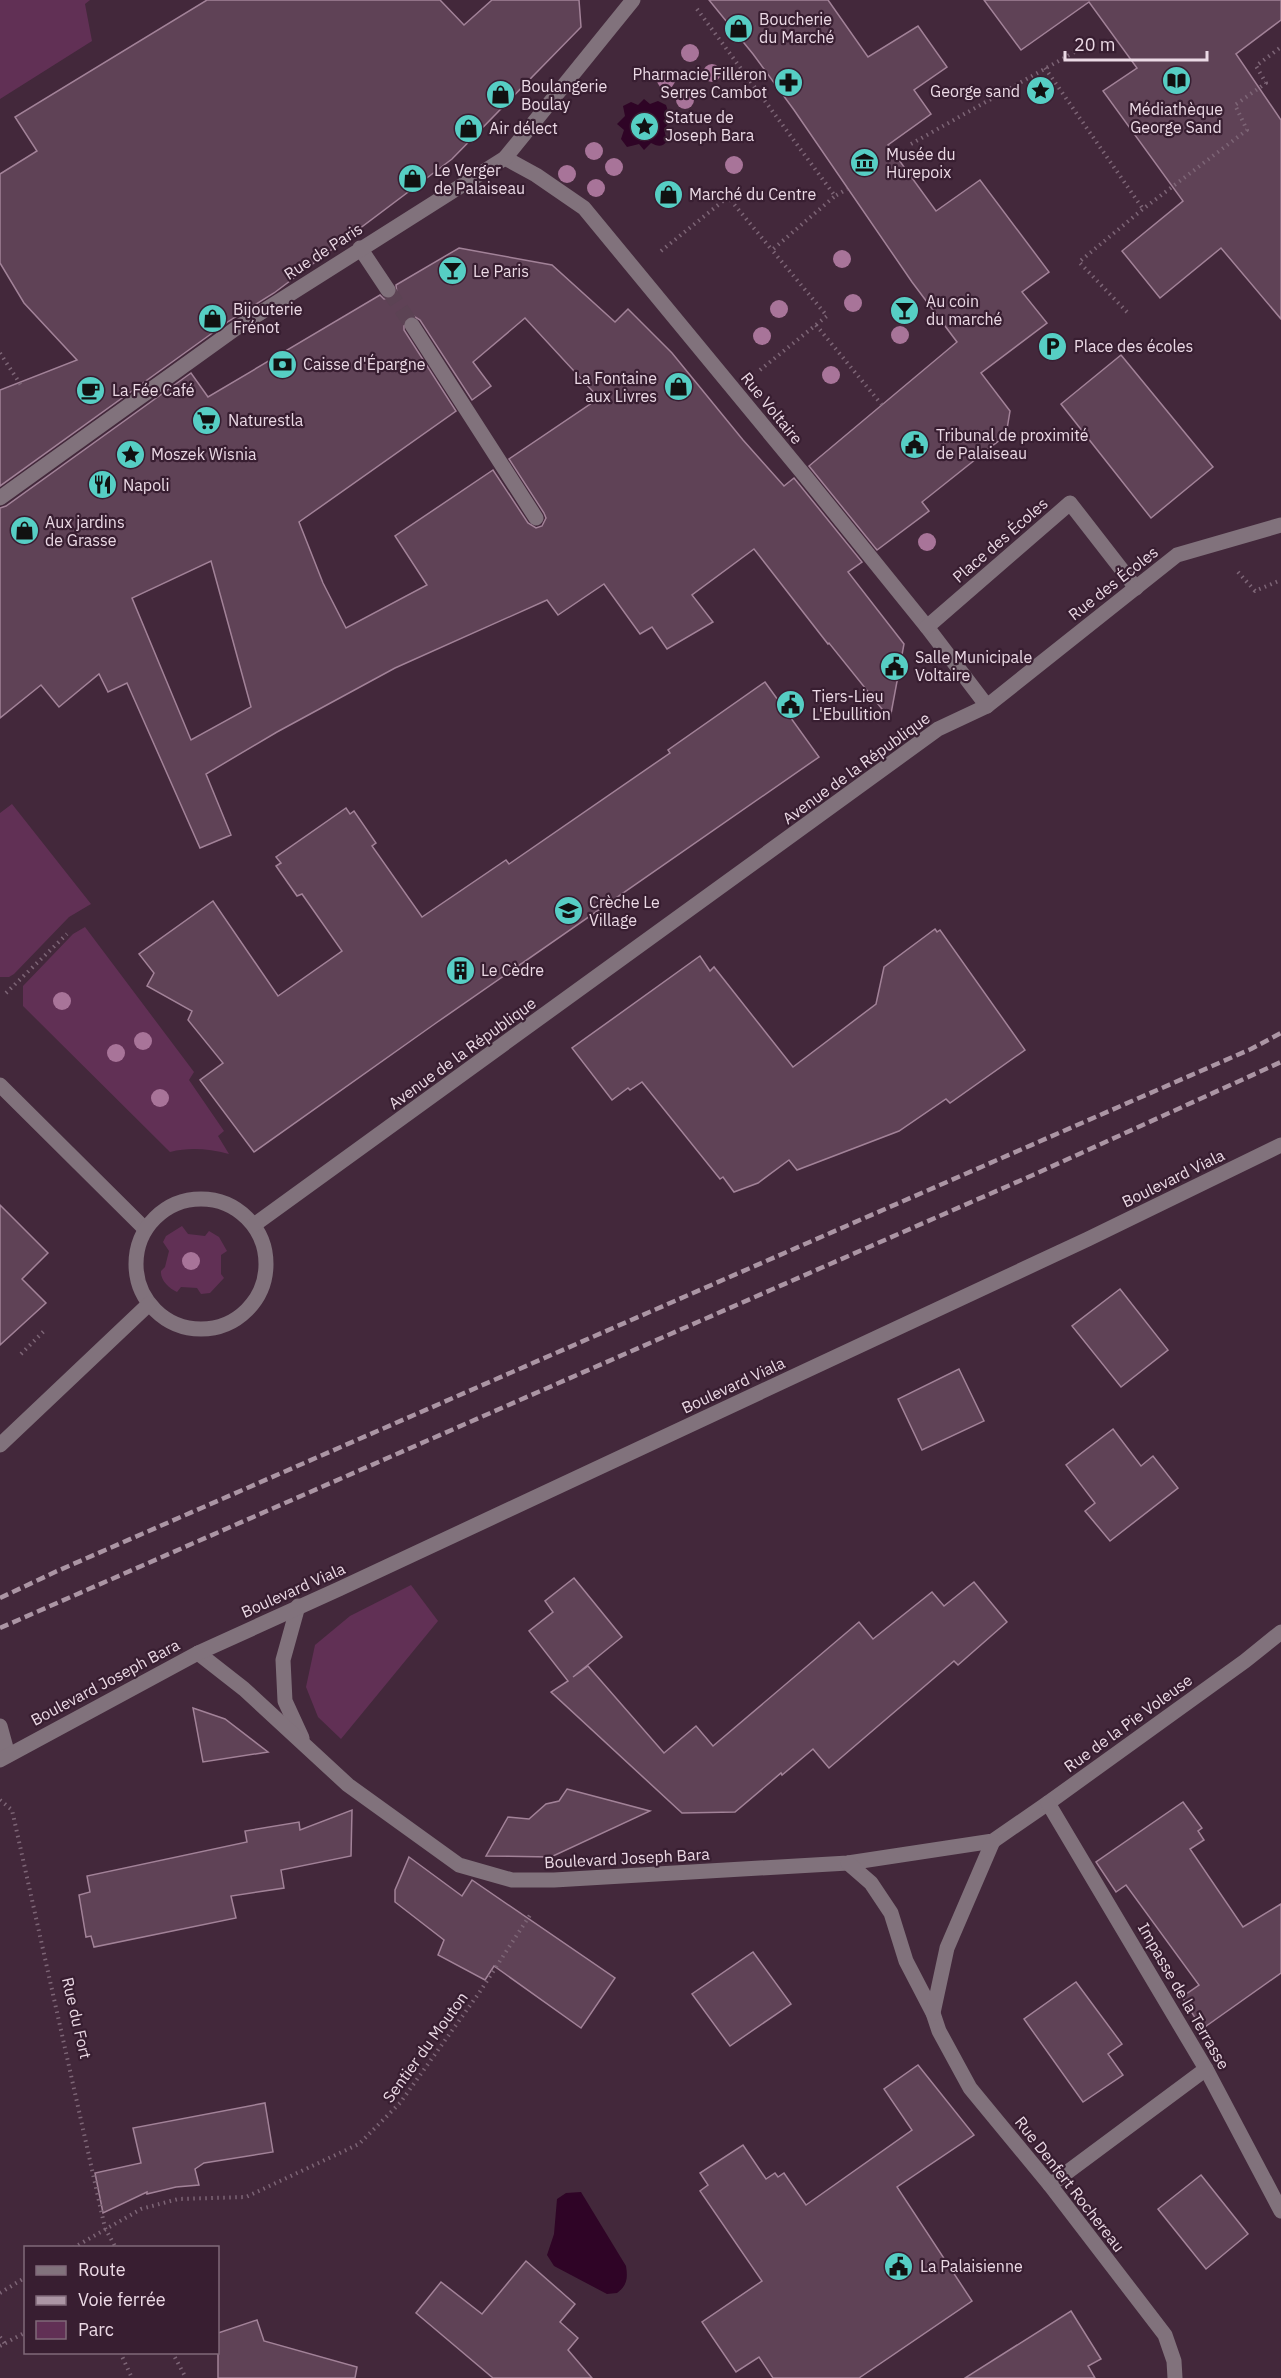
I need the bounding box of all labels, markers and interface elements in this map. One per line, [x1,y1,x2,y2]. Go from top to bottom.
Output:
place label: Boucherie du Marché [759,9,835,47]
shop icon: Boucherie du Marché [722,12,754,44]
scale bar [1065,24,1208,62]
text: 20 m [1074,33,1116,56]
place label: Pharmacie Filleron Serres Cambot [632,64,767,102]
library icon: Médiathèque George Sand [1160,65,1192,97]
pharmacy icon: Pharmacie Filleron Serres Cambot [772,67,804,99]
place icon: George sand [1025,75,1057,107]
place label: Boulangerie Boulay [521,76,607,114]
shop icon: Boulangerie Boulay [484,79,516,111]
place label: George sand [930,81,1020,101]
place label: Médiathèque George Sand [1129,99,1223,137]
place label: Statue de Joseph Bara [665,107,755,145]
place icon: Statue de Joseph Bara [628,110,660,142]
shop icon: Air délect [452,112,484,144]
place label: Air délect [489,118,558,138]
place label: Musée du Hurepoix [886,144,956,182]
museum icon: Musée du Hurepoix [849,147,881,179]
place label: Le Verger de Palaiseau [434,160,525,198]
shop icon: Le Verger de Palaiseau [397,163,429,195]
shop icon: Marché du Centre [652,178,684,210]
place label: Marché du Centre [689,184,816,204]
street label: Rue de Paris [280,218,366,284]
bar icon: Le Paris [436,255,468,287]
place label: Le Paris [473,261,529,281]
place label: Au coin du marché [926,291,1003,329]
bar icon: Au coin du marché [889,294,921,326]
place label: Bijouterie Frénot [233,299,303,337]
shop icon: Bijouterie Frénot [196,302,228,334]
parking icon: Place des écoles [1037,330,1069,362]
place label: Place des écoles [1074,336,1193,356]
bank icon: Caisse d'Épargne [266,348,298,380]
place label: Caisse d'Épargne [303,353,426,374]
place label: La Fontaine aux Livres [574,368,657,406]
street label: Rue Voltaire [737,368,807,448]
shop icon: La Fontaine aux Livres [662,371,694,403]
cafe icon: La Fée Café [75,374,107,406]
place label: La Fée Café [112,380,195,400]
supermarket icon: Naturestla [191,404,223,436]
place label: Naturestla [228,410,304,430]
place label: Tribunal de proximité de Palaiseau [936,425,1089,463]
public building icon: Tribunal de proximité de Palaiseau [899,428,931,460]
place icon: Moszek Wisnia [114,438,146,470]
place label: Moszek Wisnia [151,444,257,464]
restaurant icon: Napoli [86,469,118,501]
place label: Napoli [123,475,169,495]
street label: Place des Écoles [948,492,1052,587]
place label: Aux jardins de Grasse [45,512,125,550]
shop icon: Aux jardins de Grasse [8,515,40,547]
street label: Rue des Écoles [1063,541,1162,624]
place label: Salle Municipale Voltaire [915,647,1032,685]
public building icon: Salle Municipale Voltaire [878,650,910,682]
place label: Tiers-Lieu L'Ebullition [812,686,891,724]
public building icon: Tiers-Lieu L'Ebullition [775,689,807,721]
street label: Avenue de la République [778,708,934,828]
place label: Crèche Le Village [589,892,660,930]
school or university icon: Crèche Le Village [552,895,584,927]
building icon: Le Cèdre [444,954,476,986]
place label: Le Cèdre [481,960,544,980]
street label: Avenue de la République [384,993,540,1113]
street label: Boulevard Viala [1118,1144,1228,1211]
street label: Boulevard Viala [678,1352,788,1418]
street label: Boulevard Viala [238,1558,349,1622]
street label: Boulevard Joseph Bara [27,1634,183,1730]
street label: Rue de la Pie Voleuse [1060,1670,1196,1776]
street label: Boulevard Joseph Bara [544,1844,711,1872]
street label: Impasse de la Terrasse [1134,1919,1234,2073]
street label: Rue du Fort [58,1975,96,2061]
street label: Sentier du Mouton [378,1988,472,2106]
street label: Rue Denfert Rochereau [1011,2112,1129,2256]
legend [24,2246,219,2354]
public building icon: La Palaisienne [883,2250,915,2282]
place label: La Palaisienne [920,2256,1023,2276]
text: Route [78,2258,126,2281]
text: Voie ferrée [78,2288,166,2311]
text: Parc [78,2318,114,2341]

